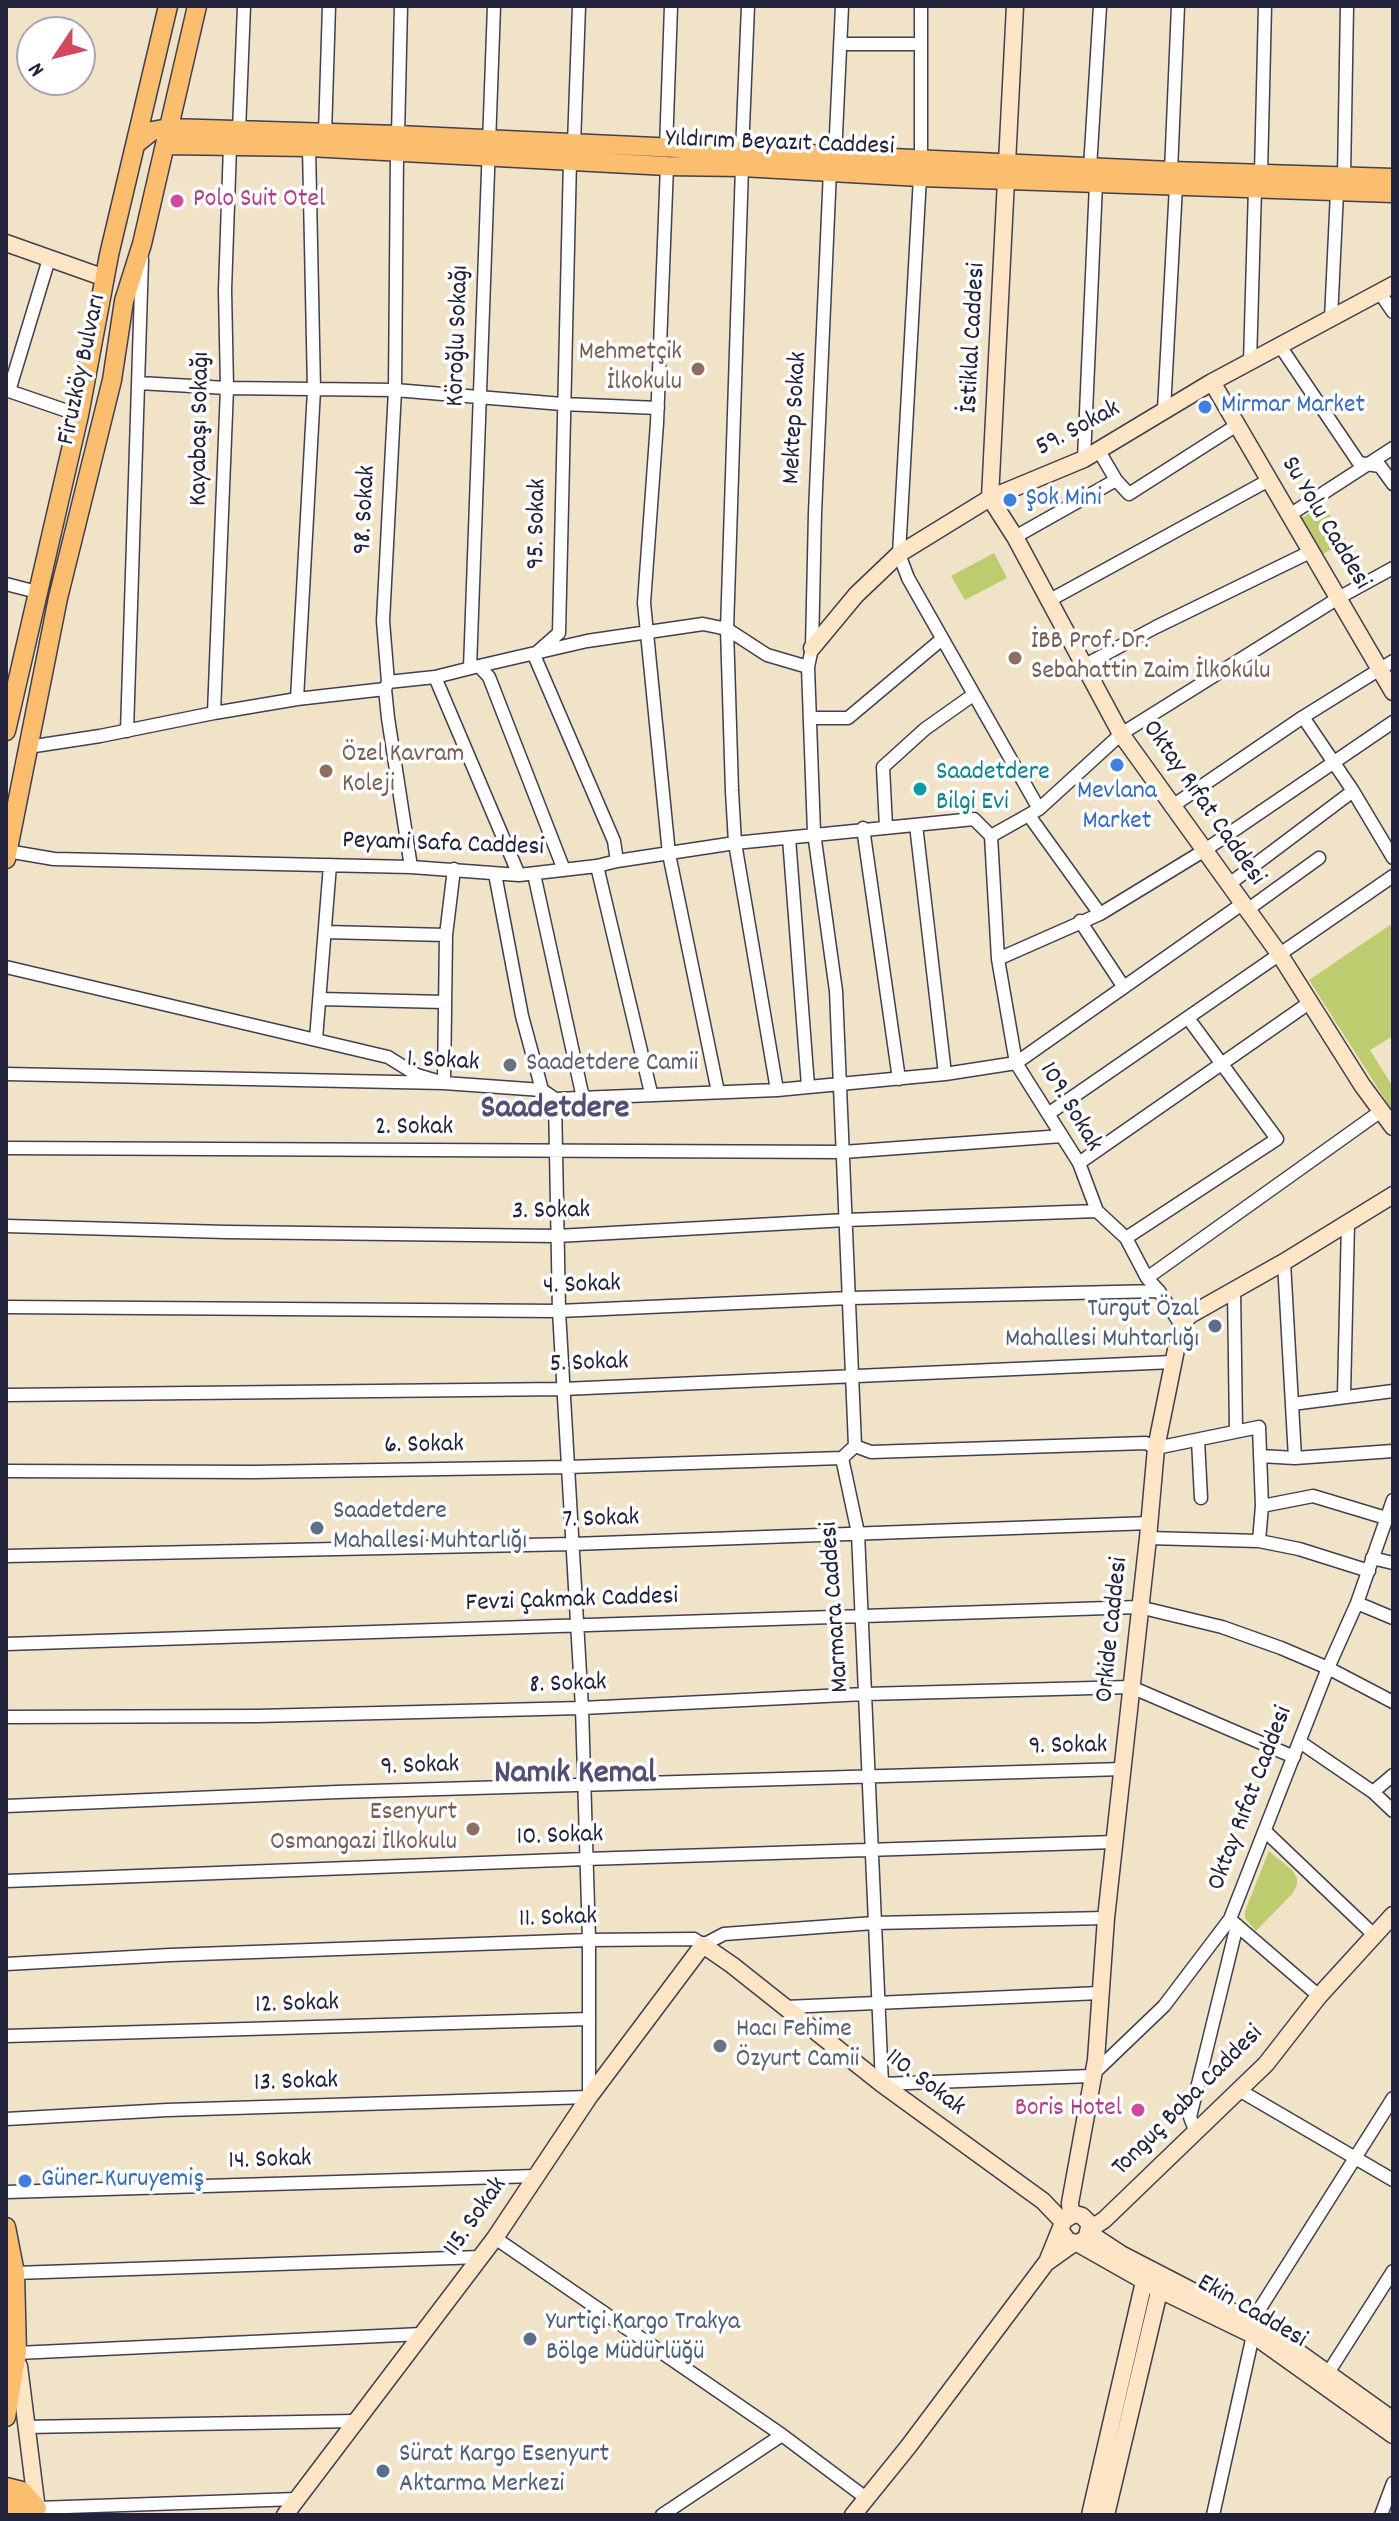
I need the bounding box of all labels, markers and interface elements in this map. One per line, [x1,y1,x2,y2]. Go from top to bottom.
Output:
north arrow [16,16,96,96]
text: N [22,56,53,82]
street label: Yıldırım Beyazıt Caddesi [665,125,895,165]
place label: Polo Suit Otel [193,185,325,217]
marker: Polo Suit Otel [168,192,186,210]
street label: İstiklal Caddesi [955,262,995,414]
street label: Köroğlu Sokağı [442,265,478,407]
street label: Firuzköy Bulvarı [53,292,115,448]
place label: Mehmetçik İlkokulu [579,338,682,400]
street label: Mektep Sokak [778,351,816,485]
street label: Kayabaşı Sokağı [185,352,219,506]
marker: Mehmetçik İlkokulu [689,360,707,378]
place label: Mirmar Market [1221,391,1365,423]
street label: 59. Sokak [1032,395,1126,465]
marker: Mirmar Market [1196,398,1214,416]
street label: Su Yolu Caddesi [1272,452,1376,596]
street label: 98. Sokak [349,465,385,555]
street label: 95. Sokak [523,478,555,570]
place label: Şok Mini [1026,484,1102,516]
marker: Şok Mini [1001,491,1019,509]
place label: İBB Prof. Dr. Sebahattin Zaim İlkokulu [1031,627,1271,688]
marker: İBB Prof. Dr. Sebahattin Zaim İlkokulu [1006,649,1024,667]
street label: Oktay Rıfat Caddesi [1133,715,1271,893]
place label: Özel Kavram Koleji [342,740,464,802]
marker: Mevlana Market [1108,756,1126,774]
place label: Saadetdere Bilgi Evi [936,758,1050,820]
marker: Özel Kavram Koleji [317,762,335,780]
place label: Mevlana Market [1077,777,1157,838]
marker: Saadetdere Bilgi Evi [911,780,929,798]
street label: Peyami Safa Caddesi [341,827,545,865]
street label: 1. Sokak [406,1046,480,1080]
place label: Saadetdere Camii [526,1049,698,1081]
marker: Saadetdere Camii [501,1056,519,1074]
street label: 109. Sokak [1030,1058,1108,1158]
district label: Saadetdere [481,1091,629,1131]
street label: 2. Sokak [375,1113,453,1145]
street label: 3. Sokak [512,1197,590,1229]
street label: 4. Sokak [543,1270,621,1304]
place label: Turgut Özal Mahallesi Muhtarlığı [1005,1295,1199,1356]
marker: Turgut Özal Mahallesi Muhtarlığı [1206,1317,1224,1335]
street label: 5. Sokak [549,1348,629,1382]
street label: 6. Sokak [384,1431,464,1463]
place label: Saadetdere Mahallesi Muhtarlığı [333,1497,527,1558]
street label: 7. Sokak [562,1504,640,1538]
marker: Saadetdere Mahallesi Muhtarlığı [308,1519,326,1537]
street label: Marmara Caddesi [815,1520,859,1694]
street label: Orkide Caddesi [1091,1556,1137,1704]
street label: Fevzi Çakmak Caddesi [465,1583,679,1621]
street label: 8. Sokak [529,1669,607,1703]
street label: Oktay Rıfat Caddesi [1203,1702,1301,1896]
street label: 9. Sokak [1028,1732,1108,1764]
street label: 9. Sokak [380,1751,460,1785]
district label: Namık Kemal [494,1756,656,1796]
place label: Esenyurt Osmangazi İlkokulu [270,1798,457,1860]
marker: Esenyurt Osmangazi İlkokulu [464,1820,482,1838]
street label: 10. Sokak [516,1821,604,1855]
street label: 11. Sokak [518,1903,598,1937]
street label: 12. Sokak [255,1989,339,2023]
place label: Hacı Fehime Özyurt Camii [736,2015,859,2076]
street label: Tonguç Baba Caddesi [1107,2020,1271,2184]
marker: Hacı Fehime Özyurt Camii [711,2037,729,2055]
street label: 110. Sokak [878,2044,970,2124]
street label: 13. Sokak [253,2067,339,2101]
place label: Boris Hotel [1015,2094,1122,2126]
marker: Boris Hotel [1129,2101,1147,2119]
street label: 14. Sokak [228,2145,312,2179]
place label: Güner Kuruyemiş [41,2165,204,2197]
marker: Güner Kuruyemiş [16,2172,34,2190]
street label: 115. Sokak [438,2172,516,2264]
street label: Ekin Caddesi [1190,2269,1312,2357]
place label: Yurtiçi Kargo Trakya Bölge Müdürlüğü [546,2308,740,2370]
marker: Yurtiçi Kargo Trakya Bölge Müdürlüğü [521,2330,539,2348]
place label: Sürat Kargo Esenyurt Aktarma Merkezi [399,2440,609,2502]
marker: Sürat Kargo Esenyurt Aktarma Merkezi [374,2462,392,2480]

